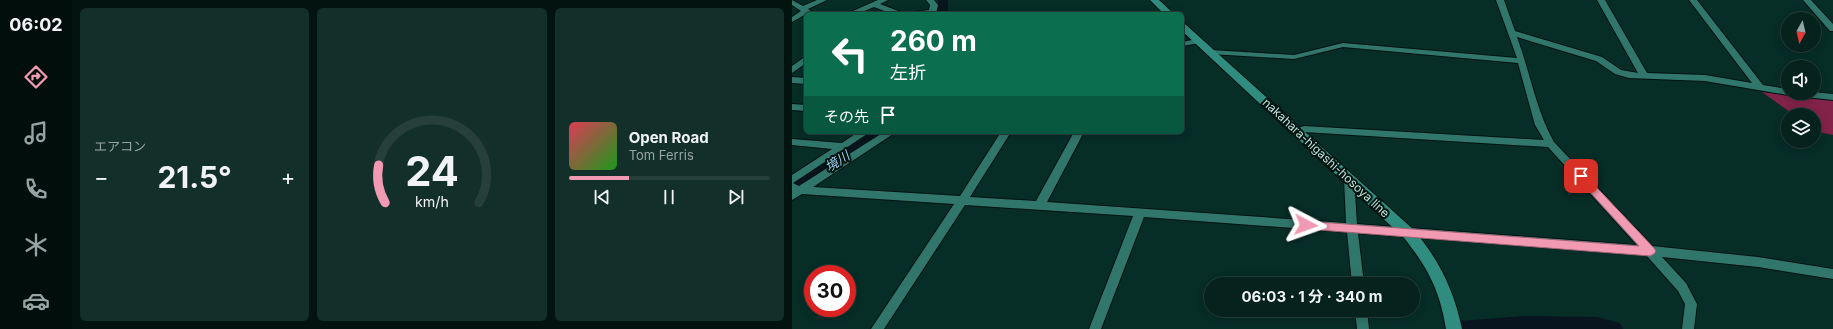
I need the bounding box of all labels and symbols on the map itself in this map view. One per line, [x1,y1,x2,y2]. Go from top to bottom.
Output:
north arrow [1781,12,1821,52]
street label: nakahara-higashi-hosoya line [1260,95,1393,220]
water label: 境川 [822,146,854,175]
pin [1564,159,1598,193]
position arrow [1285,204,1327,246]
speed limit sign: 30 [804,265,856,317]

